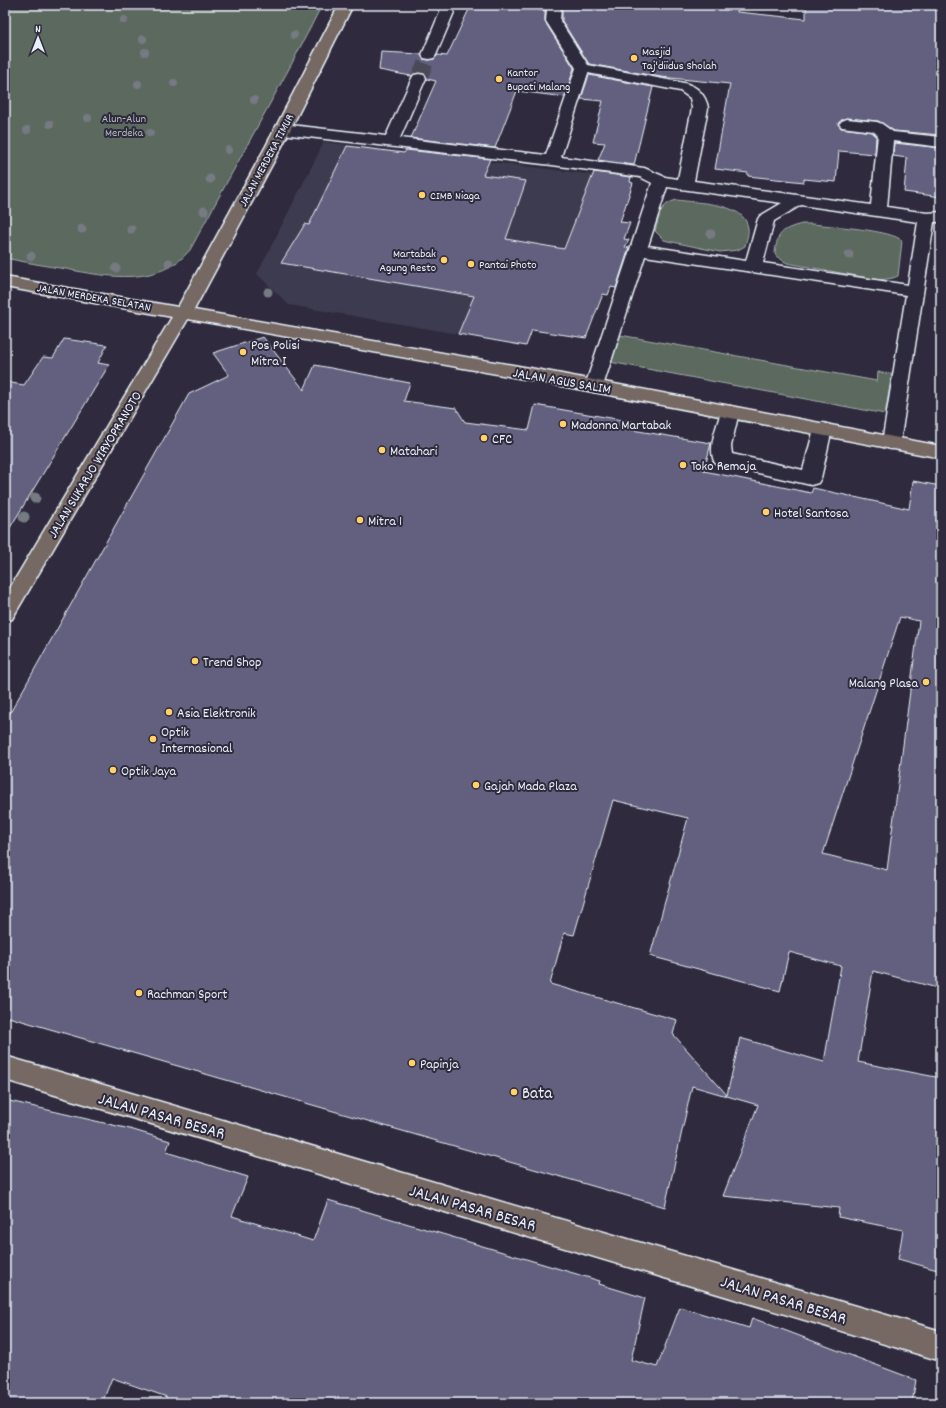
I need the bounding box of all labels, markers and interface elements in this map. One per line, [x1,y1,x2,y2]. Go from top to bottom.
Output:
north arrow [18,18,58,58]
text: N [35,22,41,38]
place label: Masjid Taj'diidus Sholah [642,44,717,75]
marker: Masjid Taj'diidus Sholah [629,53,639,63]
place label: Kantor Bupati Malang [507,65,570,96]
marker: Kantor Bupati Malang [494,74,504,84]
park label: Alun-Alun Merdeka [102,111,147,142]
street label: JALAN MERDEKA TIMUR [236,111,299,210]
place label: CIMB Niaga [430,188,480,205]
marker: CIMB Niaga [417,190,427,200]
place label: Martabak Agung Resto [380,246,436,277]
marker: Martabak Agung Resto [439,255,449,265]
place label: Pantai Photo [479,257,537,274]
marker: Pantai Photo [466,259,476,269]
street label: JALAN MERDEKA SELATAN [35,280,152,317]
place label: Pos Polisi Mitra I [251,336,300,372]
marker: Pos Polisi Mitra I [238,347,248,357]
street label: JALAN AGUS SALIM [511,364,612,400]
street label: JALAN SUKARJO WIRYOPRANOTO [44,388,148,542]
place label: Madonna Martabak [571,416,672,436]
marker: Madonna Martabak [558,419,568,429]
place label: CFC [492,430,512,450]
marker: CFC [479,433,489,443]
place label: Matahari [390,442,438,462]
marker: Matahari [377,445,387,455]
place label: Toko Remaja [691,457,757,477]
marker: Toko Remaja [678,460,688,470]
place label: Hotel Santosa [774,504,849,524]
marker: Hotel Santosa [761,507,771,517]
place label: Mitra 1 [368,512,402,532]
marker: Mitra 1 [355,515,365,525]
place label: Trend Shop [203,653,261,673]
marker: Trend Shop [190,656,200,666]
place label: Malang Plasa [849,674,918,694]
marker: Malang Plasa [921,677,931,687]
place label: Asia Elektronik [177,704,256,724]
marker: Asia Elektronik [164,707,174,717]
place label: Optik Internasional [161,723,233,759]
marker: Optik Internasional [148,734,158,744]
place label: Optik Jaya [121,762,176,782]
marker: Optik Jaya [108,765,118,775]
place label: Gajah Mada Plaza [484,777,577,797]
marker: Gajah Mada Plaza [471,780,481,790]
place label: Rachman Sport [147,985,228,1005]
marker: Rachman Sport [134,988,144,998]
place label: Papinja [420,1055,459,1075]
marker: Papinja [407,1058,417,1068]
place label: Bata [522,1083,553,1107]
marker: Bata [509,1087,519,1097]
street label: JALAN PASAR BESAR [95,1088,227,1147]
street label: JALAN PASAR BESAR [406,1180,538,1239]
street label: JALAN PASAR BESAR [717,1271,849,1332]

